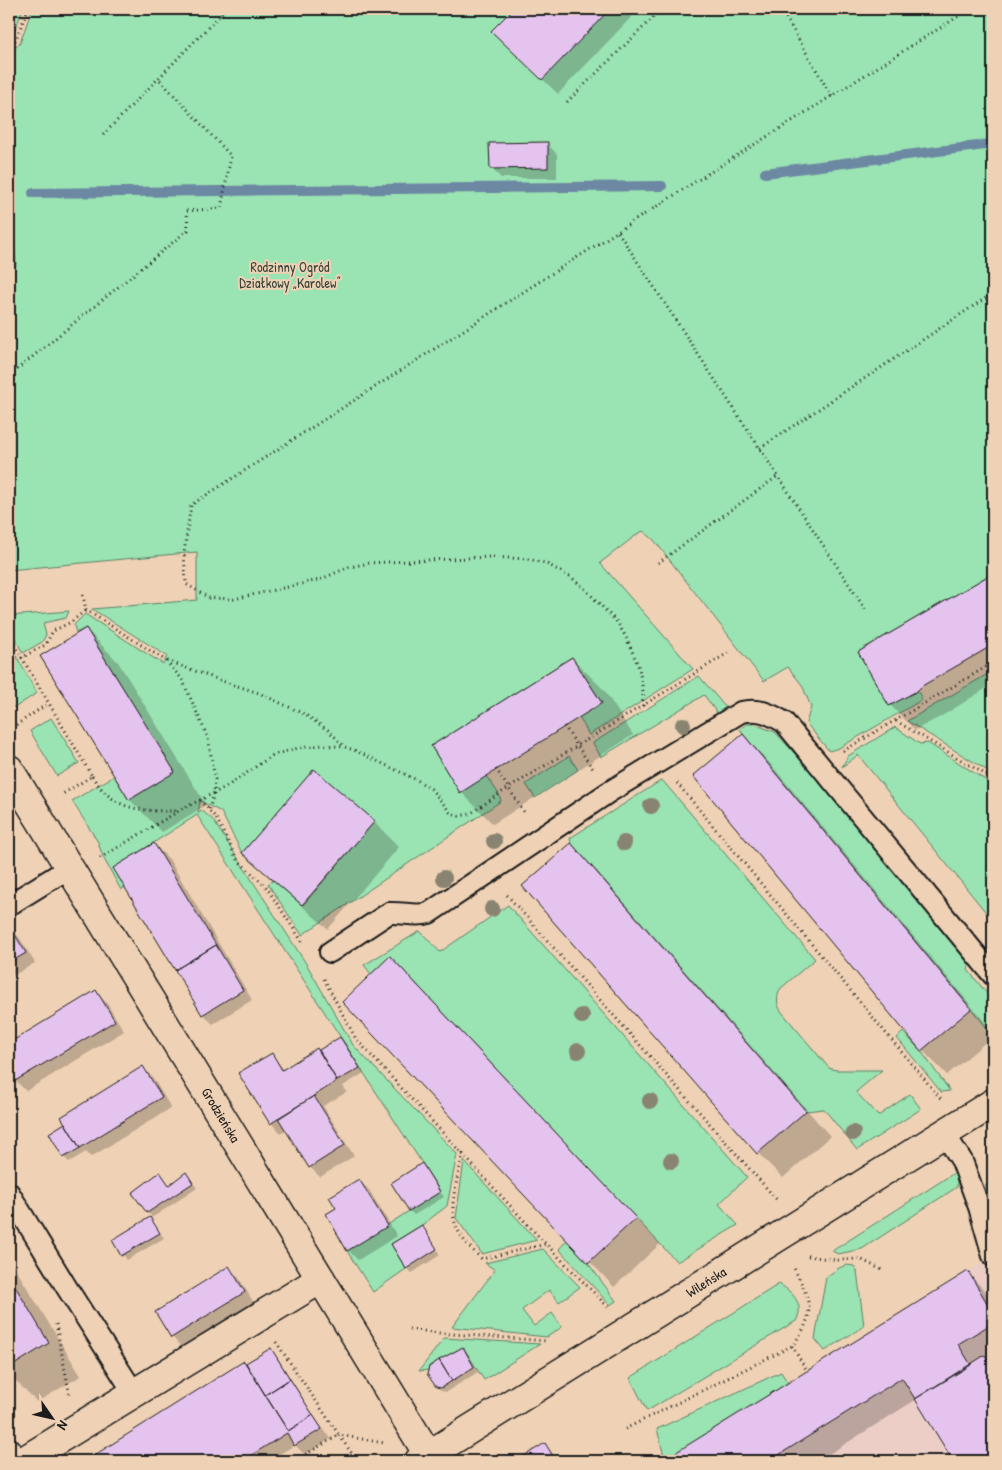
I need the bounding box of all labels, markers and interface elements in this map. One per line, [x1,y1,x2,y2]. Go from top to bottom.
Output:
park label: Rodzinny Ogród Działkowy „Karolew” [239,257,341,293]
street label: Grodzieńska [198,1084,246,1146]
street label: Wileńska [682,1262,730,1301]
north arrow [28,1392,78,1442]
text: N [53,1417,73,1434]

